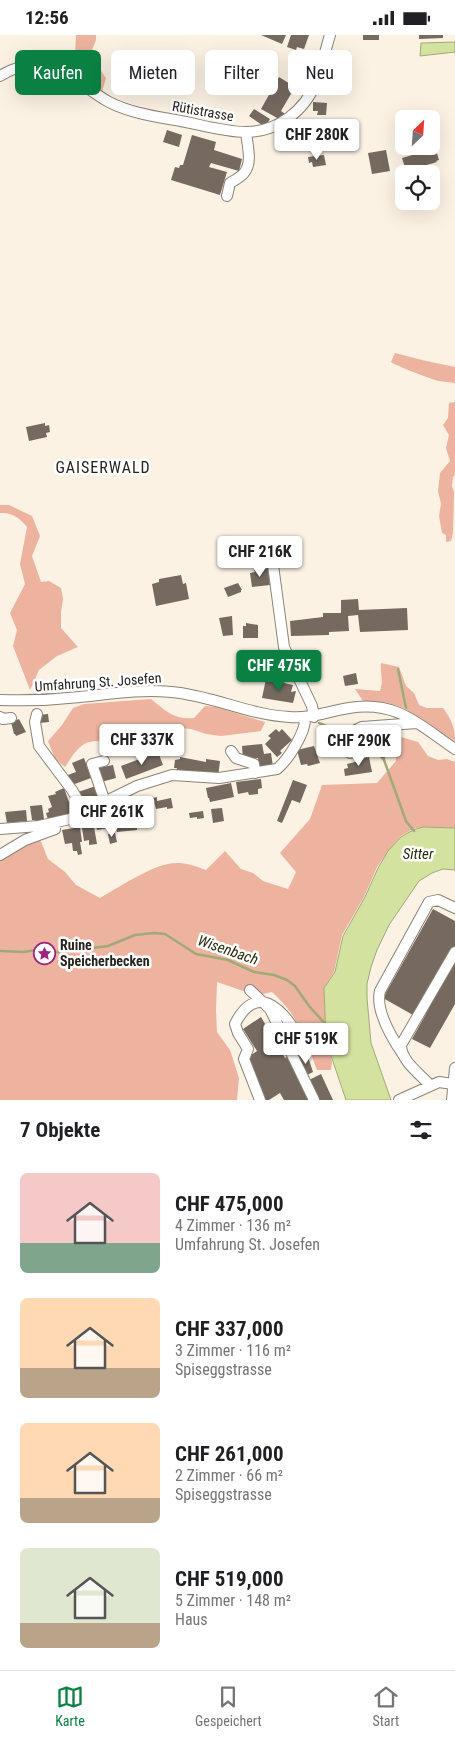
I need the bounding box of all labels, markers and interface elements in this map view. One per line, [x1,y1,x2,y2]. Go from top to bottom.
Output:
text: 12:56 [25,6,69,29]
chip: Kaufen [15,50,101,95]
chip: Mieten [111,50,195,95]
chip: Filter [205,50,278,95]
chip: Neu [288,50,352,95]
street label: Rütistrasse [171,98,235,124]
north arrow [395,110,440,155]
map controls [395,110,440,210]
pin: CHF 280K [265,119,369,161]
text: CHF 280K [285,125,349,144]
button: locate [395,165,440,210]
district label: GAISERWALD [55,458,151,477]
pin: CHF 216K [208,535,312,578]
text: CHF 216K [228,542,292,561]
pin: CHF 475K [227,649,331,692]
text: CHF 475K [247,656,311,675]
street label: Umfahrung St. Josefen [34,670,162,694]
pin: CHF 337K [90,723,194,766]
pin: CHF 290K [307,725,411,767]
text: CHF 337K [110,730,174,749]
text: CHF 290K [327,731,391,750]
pin: CHF 261K [60,795,164,838]
text: CHF 261K [80,802,144,821]
water label: Sitter [403,845,434,863]
water label: Wisenbach [195,931,261,969]
place label: Ruine Speicherbecken [60,937,150,969]
place icon: Ruine Speicherbecken [32,941,56,965]
pin: CHF 519K [254,1023,358,1065]
text: CHF 519K [274,1029,338,1048]
icon: filters [407,1116,435,1144]
text: 7 Objekte [20,1118,100,1142]
text: CHF 475,000 [175,1192,284,1216]
icon: home [60,1193,120,1253]
text: 4 Zimmer · 136 m² [175,1216,291,1235]
text: Umfahrung St. Josefen [175,1235,320,1254]
text: CHF 337,000 [175,1317,284,1341]
icon: home [60,1318,120,1378]
text: 3 Zimmer · 116 m² [175,1341,291,1360]
text: Spiseggstrasse [175,1360,272,1379]
text: CHF 261,000 [175,1442,284,1466]
icon: home [60,1443,120,1503]
text: 2 Zimmer · 66 m² [175,1466,283,1485]
text: Spiseggstrasse [175,1485,272,1504]
text: CHF 519,000 [175,1567,284,1591]
icon: home [60,1568,120,1628]
text: 5 Zimmer · 148 m² [175,1591,291,1610]
text: Haus [175,1610,208,1629]
tab: Karte [55,1683,85,1729]
tab: Gespeichert [195,1683,262,1729]
tab: Start [372,1683,400,1729]

